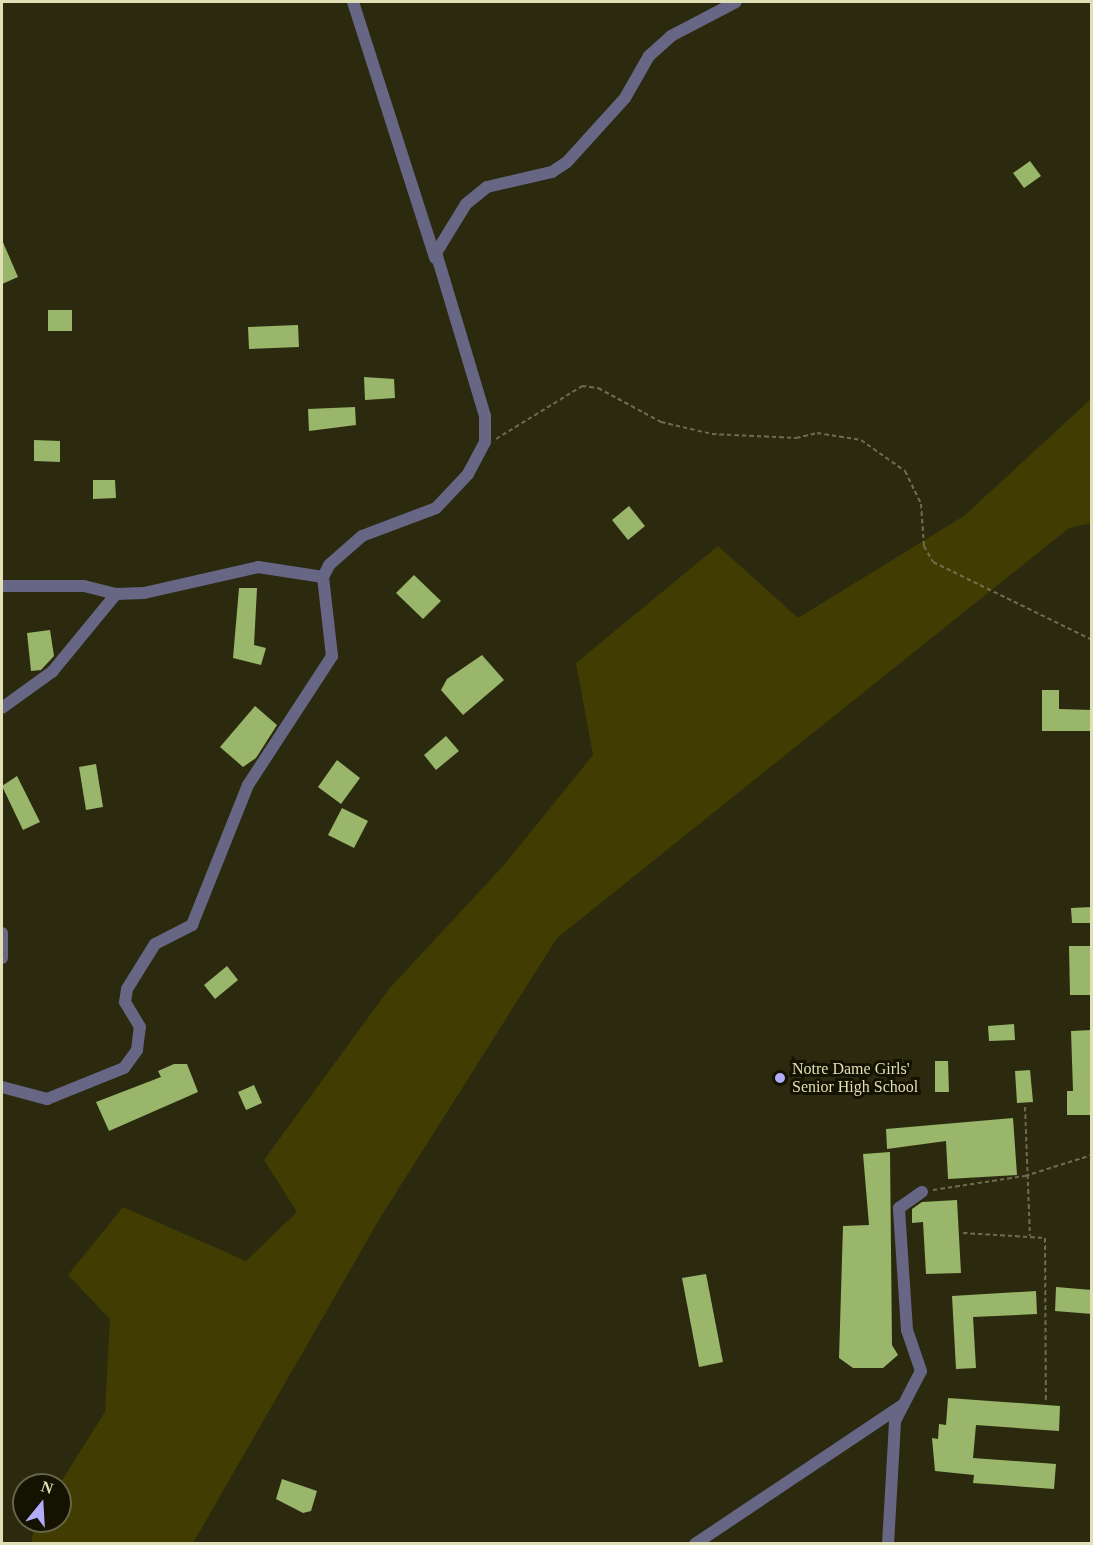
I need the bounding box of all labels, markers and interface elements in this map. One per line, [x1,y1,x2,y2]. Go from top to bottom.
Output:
place label: Notre Dame Girls' Senior High School [792,1059,918,1097]
marker: Notre Dame Girls' Senior High School [773,1071,787,1085]
north arrow [12,1473,72,1533]
text: N [39,1477,55,1497]

